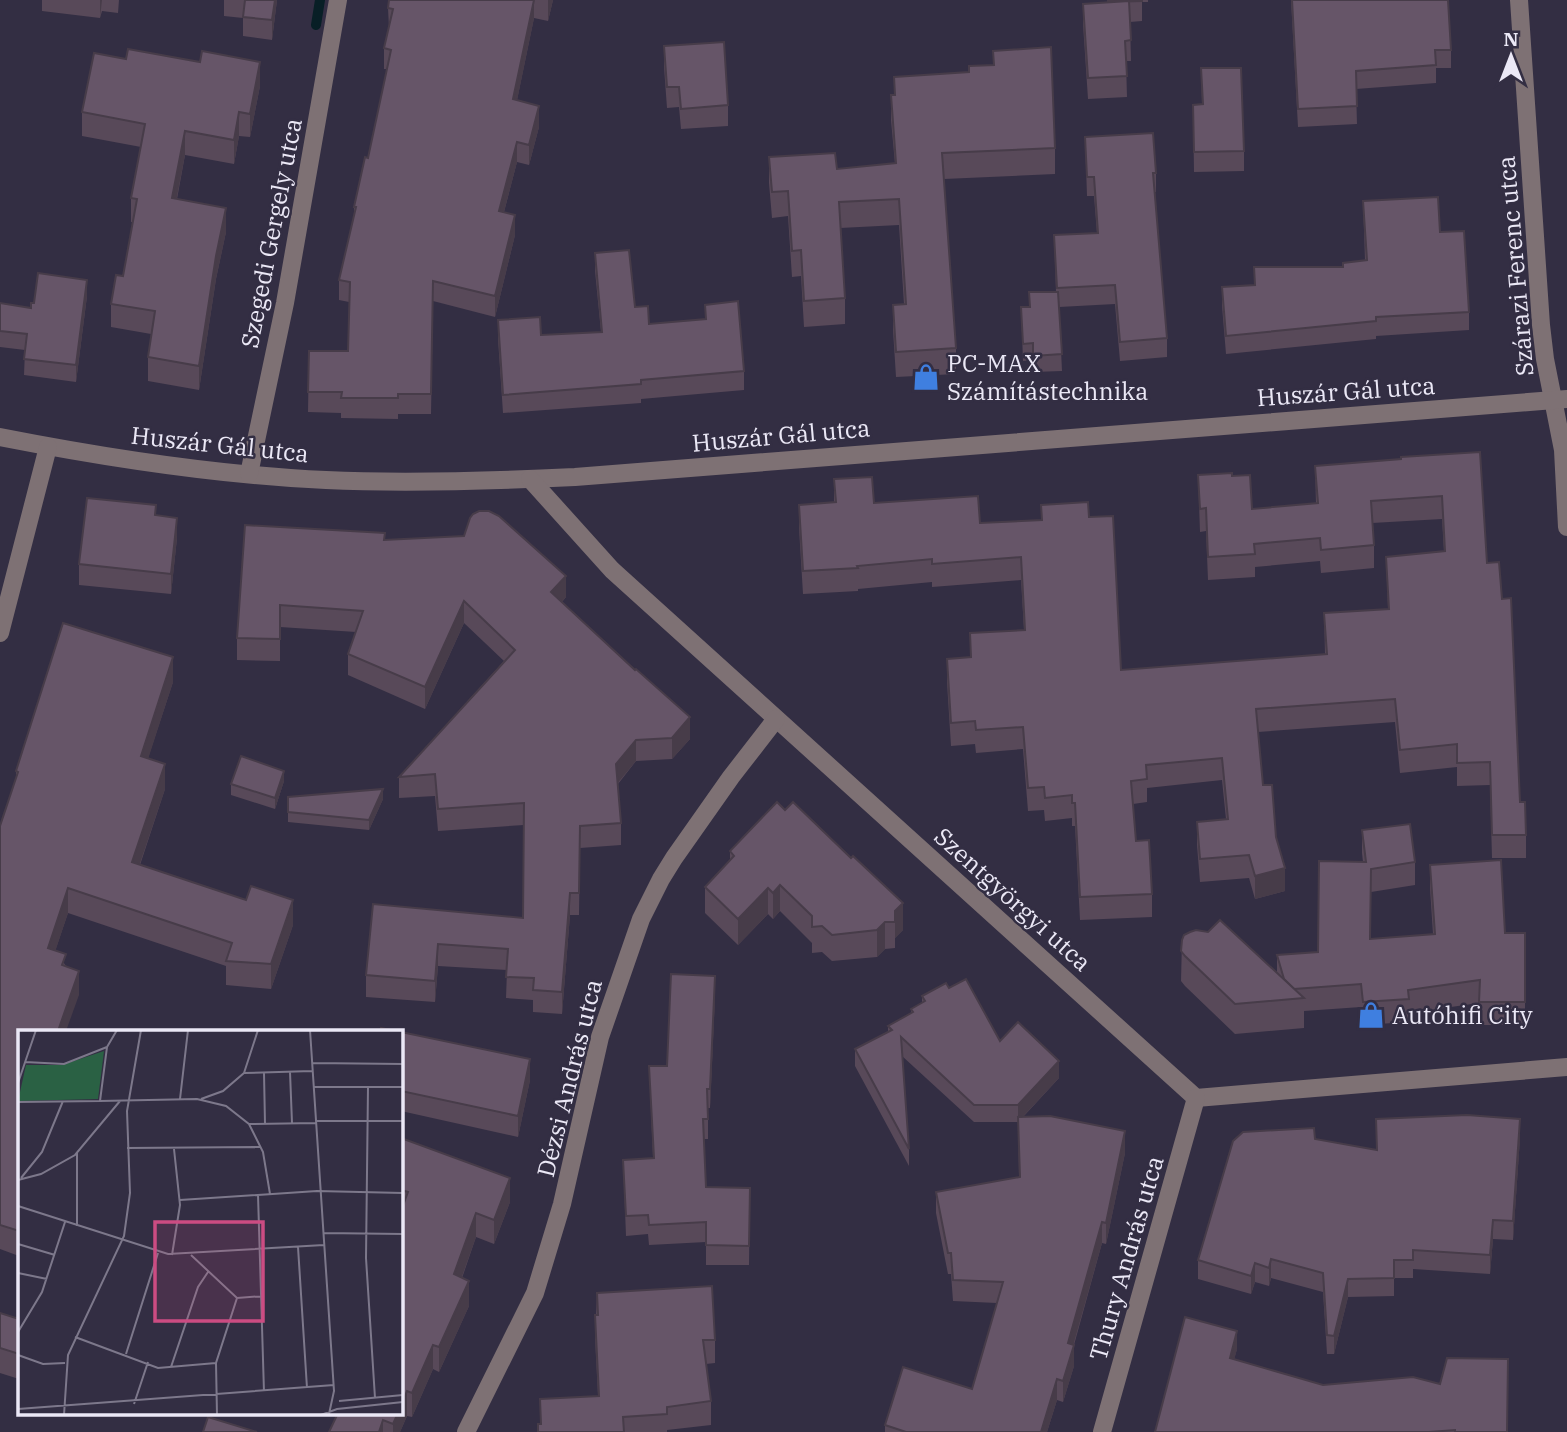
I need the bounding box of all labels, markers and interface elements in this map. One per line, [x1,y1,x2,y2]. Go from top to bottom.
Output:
north arrow [1476,21,1546,91]
text: N [1503,27,1519,51]
street label: Szegedi Gergely utca [233,115,309,351]
street label: Szárazi Ferenc utca [1489,155,1541,377]
place label: PC-MAX Számítástechnika [947,347,1148,407]
shop icon: PC-MAX Számítástechnika [911,362,941,392]
street label: Huszár Gál utca [1256,369,1436,413]
street label: Huszár Gál utca [691,411,871,459]
street label: Huszár Gál utca [129,419,311,469]
street label: Szentgyörgyi utca [928,820,1098,978]
street label: Dézsi András utca [529,976,609,1180]
place label: Autóhifi City [1392,999,1533,1031]
shop icon: Autóhifi City [1356,1000,1386,1030]
inset map [18,1030,402,1414]
street label: Thury András utca [1081,1152,1171,1364]

